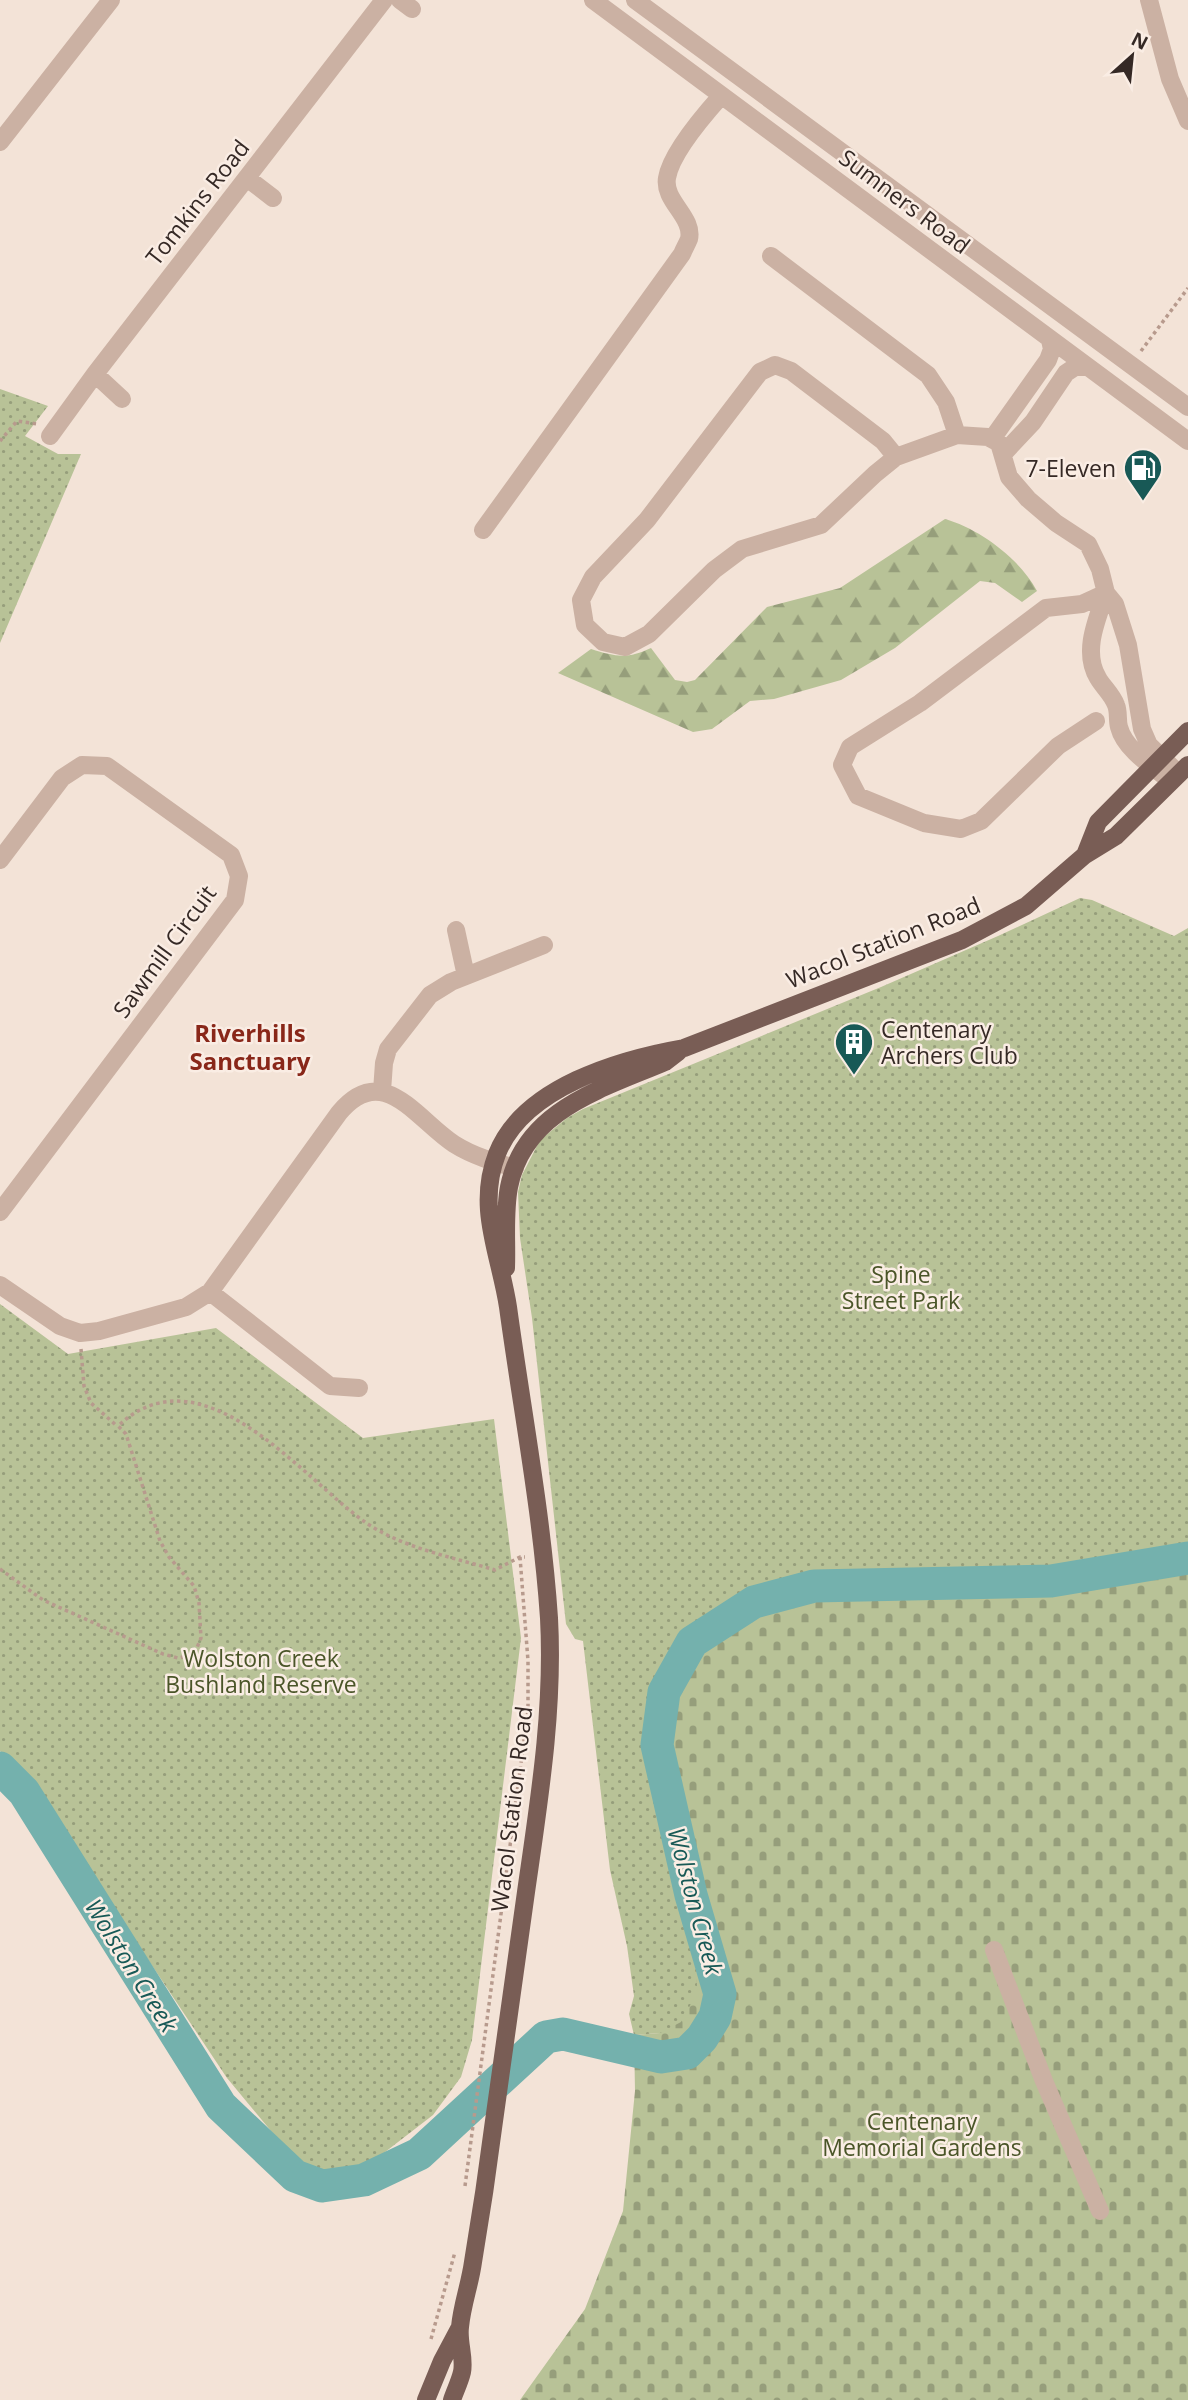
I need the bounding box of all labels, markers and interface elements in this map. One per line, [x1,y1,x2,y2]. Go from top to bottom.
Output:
north arrow [1097,21,1167,91]
text: N [1127,26,1153,56]
street label: Tomkins Road [138,132,256,272]
street label: Sumners Road [833,141,977,261]
fuel station icon: 7-Eleven [1122,447,1164,502]
place label: 7-Eleven [1025,452,1116,484]
street label: Sawmill Circuit [105,878,223,1024]
street label: Wacol Station Road [781,888,985,996]
place label: Centenary Archers Club [881,1013,1018,1071]
district label: Riverhills Sanctuary [189,1016,311,1077]
building icon: Centenary Archers Club [833,1021,875,1076]
park label: Spine Street Park [842,1258,960,1316]
park label: Wolston Creek Bushland Reserve [165,1642,357,1700]
street label: Wacol Station Road [483,1704,539,1914]
water label: Wolston Creek [661,1824,732,1979]
water label: Wolston Creek [78,1892,187,2039]
park label: Centenary Memorial Gardens [822,2105,1022,2163]

